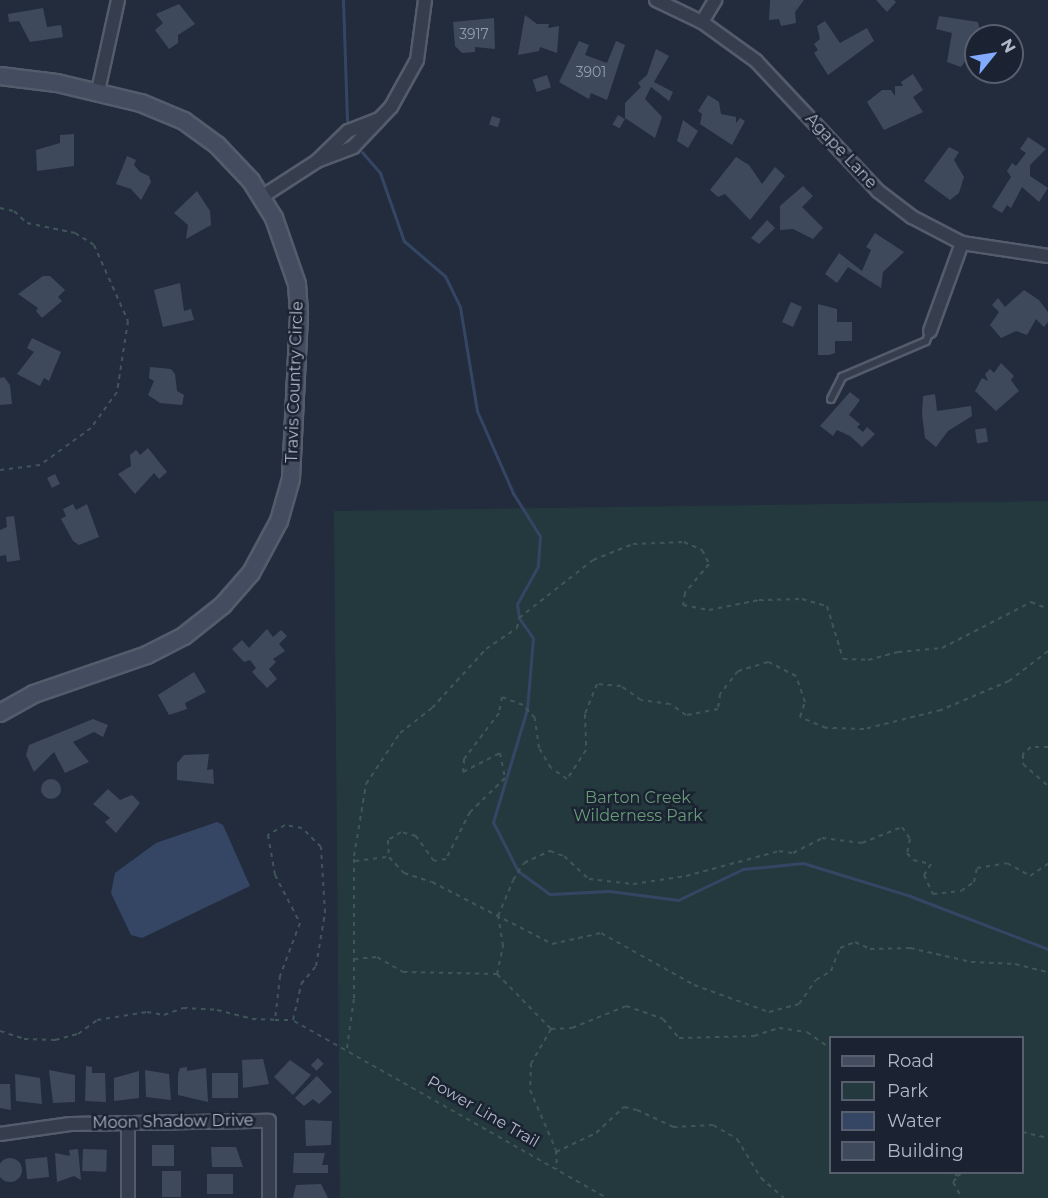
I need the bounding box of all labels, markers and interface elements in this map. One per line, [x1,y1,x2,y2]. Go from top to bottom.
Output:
north arrow [964,24,1024,84]
house number: 3917 [459,26,489,42]
text: N [997,35,1020,56]
house number: 3901 [576,64,606,80]
street label: Agape Lane [801,109,881,193]
street label: Travis Country Circle [283,301,307,463]
park label: Barton Creek Wilderness Park [573,788,703,826]
legend [829,1036,1024,1174]
text: Road [887,1050,934,1072]
street label: Power Line Trail [423,1072,543,1152]
text: Park [887,1080,928,1102]
text: Water [887,1110,942,1132]
street label: Moon Shadow Drive [92,1111,254,1133]
text: Building [887,1140,964,1162]

